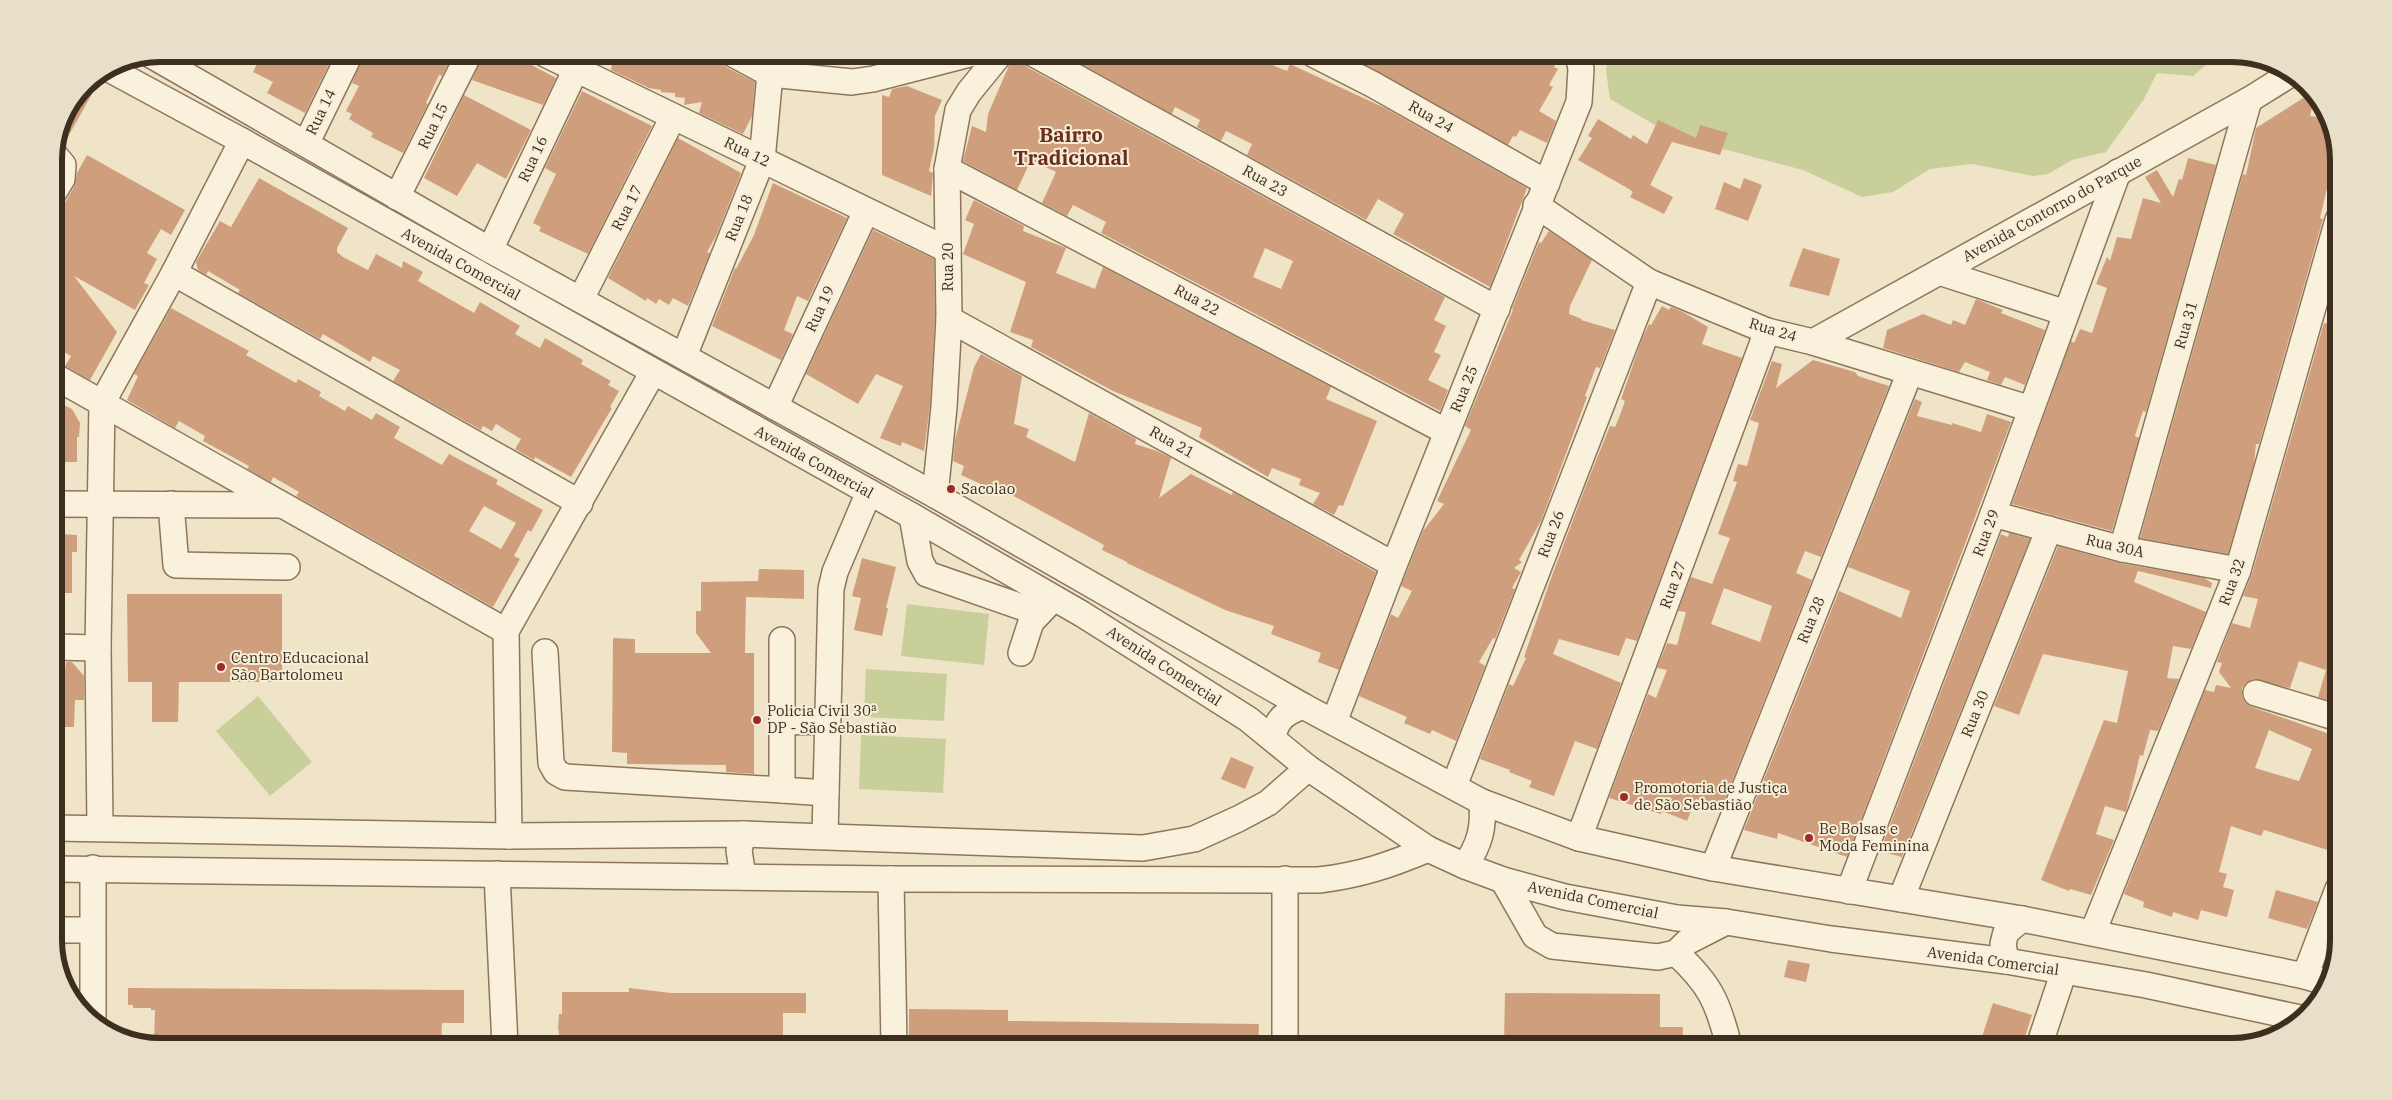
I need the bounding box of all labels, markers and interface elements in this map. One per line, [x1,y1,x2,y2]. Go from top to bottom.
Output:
street label: Rua 14 [301,86,340,138]
street label: Rua 24 [1405,96,1457,137]
street label: Rua 15 [413,100,452,152]
district label: Bairro Tradicional [1014,121,1128,171]
street label: Rua 12 [721,132,773,171]
street label: Rua 16 [514,133,552,185]
street label: Avenida Contorno do Parque [1959,151,2145,266]
street label: Rua 23 [1239,160,1291,201]
street label: Rua 17 [607,182,646,234]
street label: Rua 18 [721,192,757,244]
street label: Avenida Comercial [398,223,524,304]
street label: Rua 20 [938,243,957,291]
street label: Rua 22 [1171,280,1223,319]
street label: Rua 19 [801,283,839,335]
street label: Rua 31 [2170,299,2201,351]
street label: Rua 24 [1747,313,1799,346]
street label: Rua 25 [1446,363,1482,415]
street label: Avenida Comercial [751,421,877,502]
street label: Rua 21 [1146,421,1198,462]
place label: Sacolao [961,479,1015,498]
marker: Sacolao [945,483,957,495]
street label: Rua 29 [1968,507,2003,559]
street label: Rua 26 [1533,508,1568,560]
street label: Rua 30A [2084,530,2147,562]
street label: Rua 32 [2214,556,2249,608]
street label: Rua 27 [1655,559,1690,611]
street label: Rua 28 [1793,594,1829,646]
street label: Avenida Comercial [1103,621,1225,710]
place label: Centro Educacional São Bartolomeu [231,648,369,684]
marker: Centro Educacional São Bartolomeu [215,661,227,673]
street label: Rua 30 [1957,688,1993,740]
place label: Policia Civil 30ª DP - São Sebastião [767,701,897,737]
marker: Policia Civil 30ª DP - São Sebastião [751,714,763,726]
place label: Promotoria de Justiça de São Sebastião [1634,778,1788,814]
marker: Promotoria de Justiça de São Sebastião [1618,791,1630,803]
place label: Be Bolsas e Moda Feminina [1819,819,1929,855]
marker: Be Bolsas e Moda Feminina [1803,832,1815,844]
street label: Avenida Comercial [1526,876,1660,923]
street label: Avenida Comercial [1926,942,2060,979]

